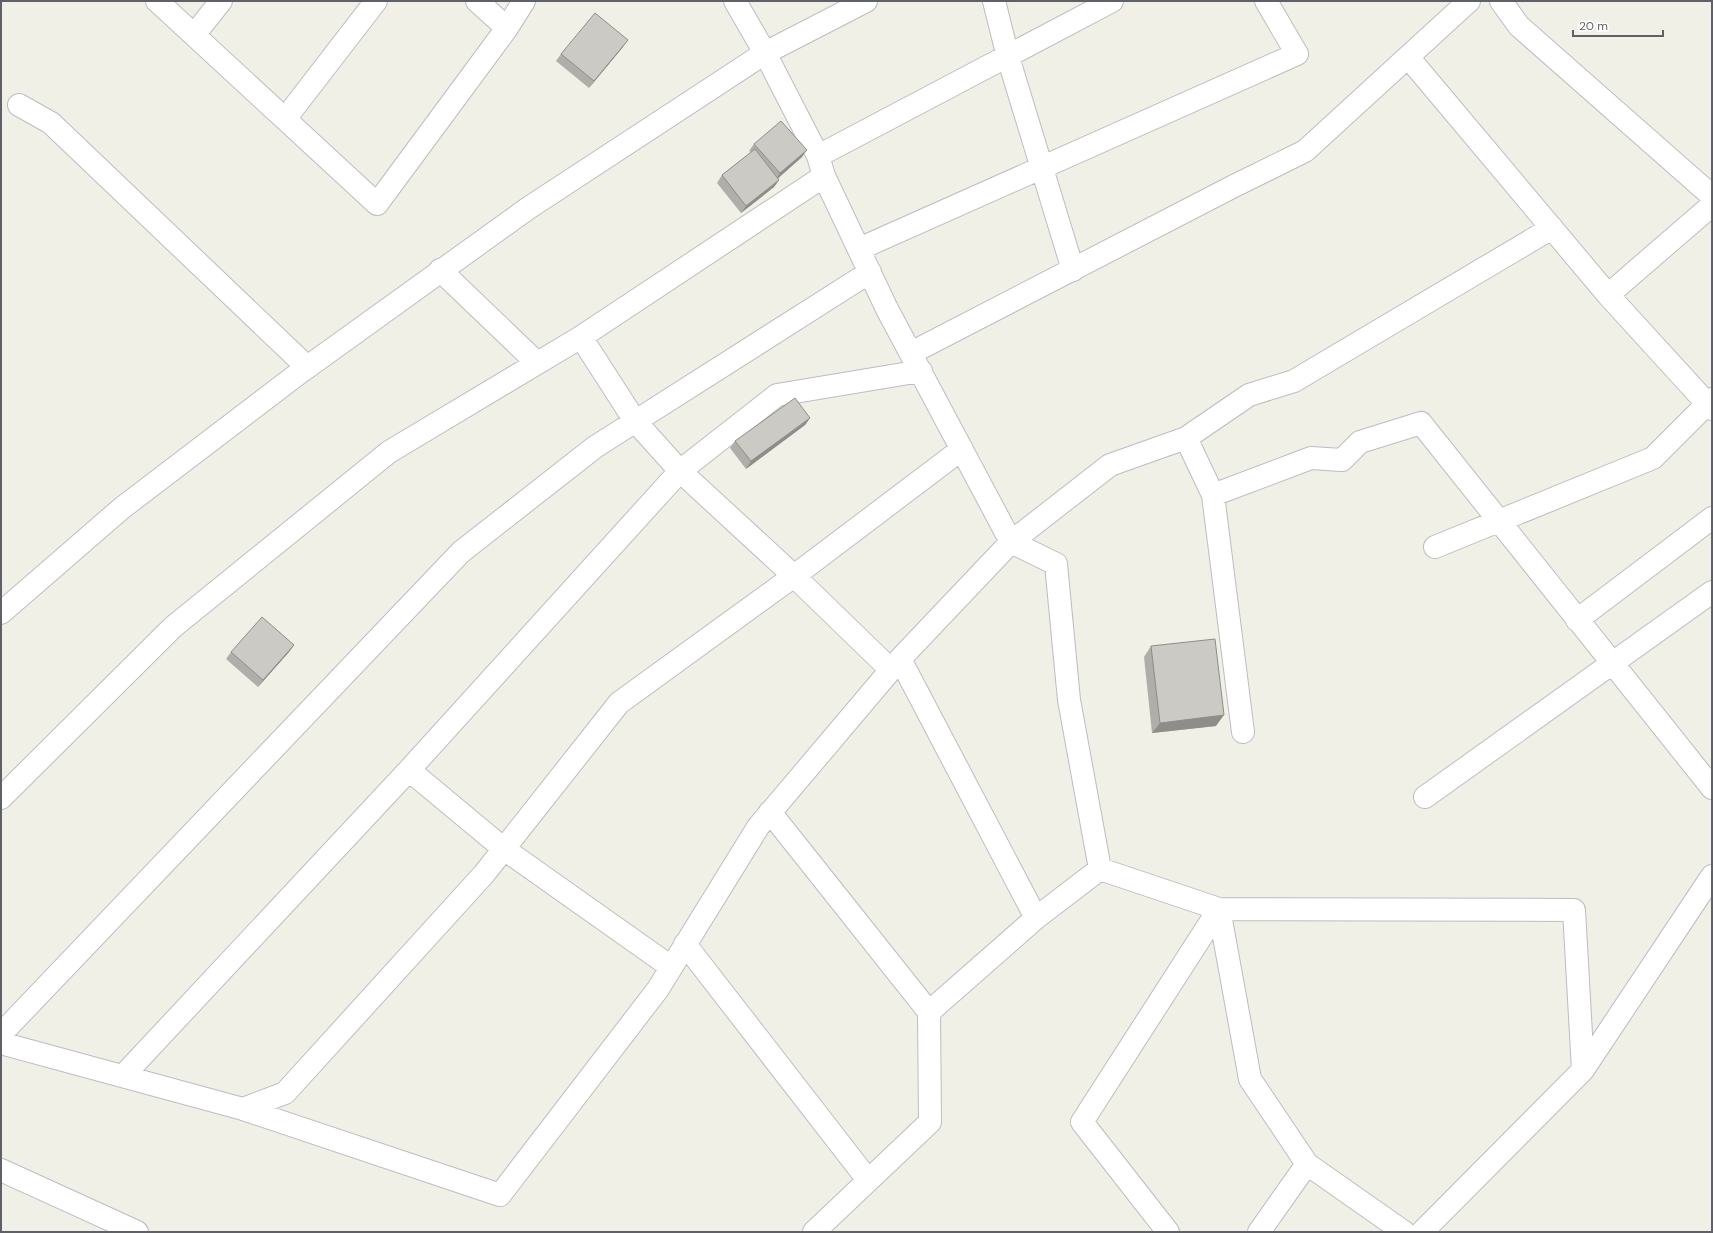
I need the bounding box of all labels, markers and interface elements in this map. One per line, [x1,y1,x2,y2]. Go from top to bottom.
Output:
scale bar [1573,12,1663,38]
text: 20 m [1579,18,1608,34]

